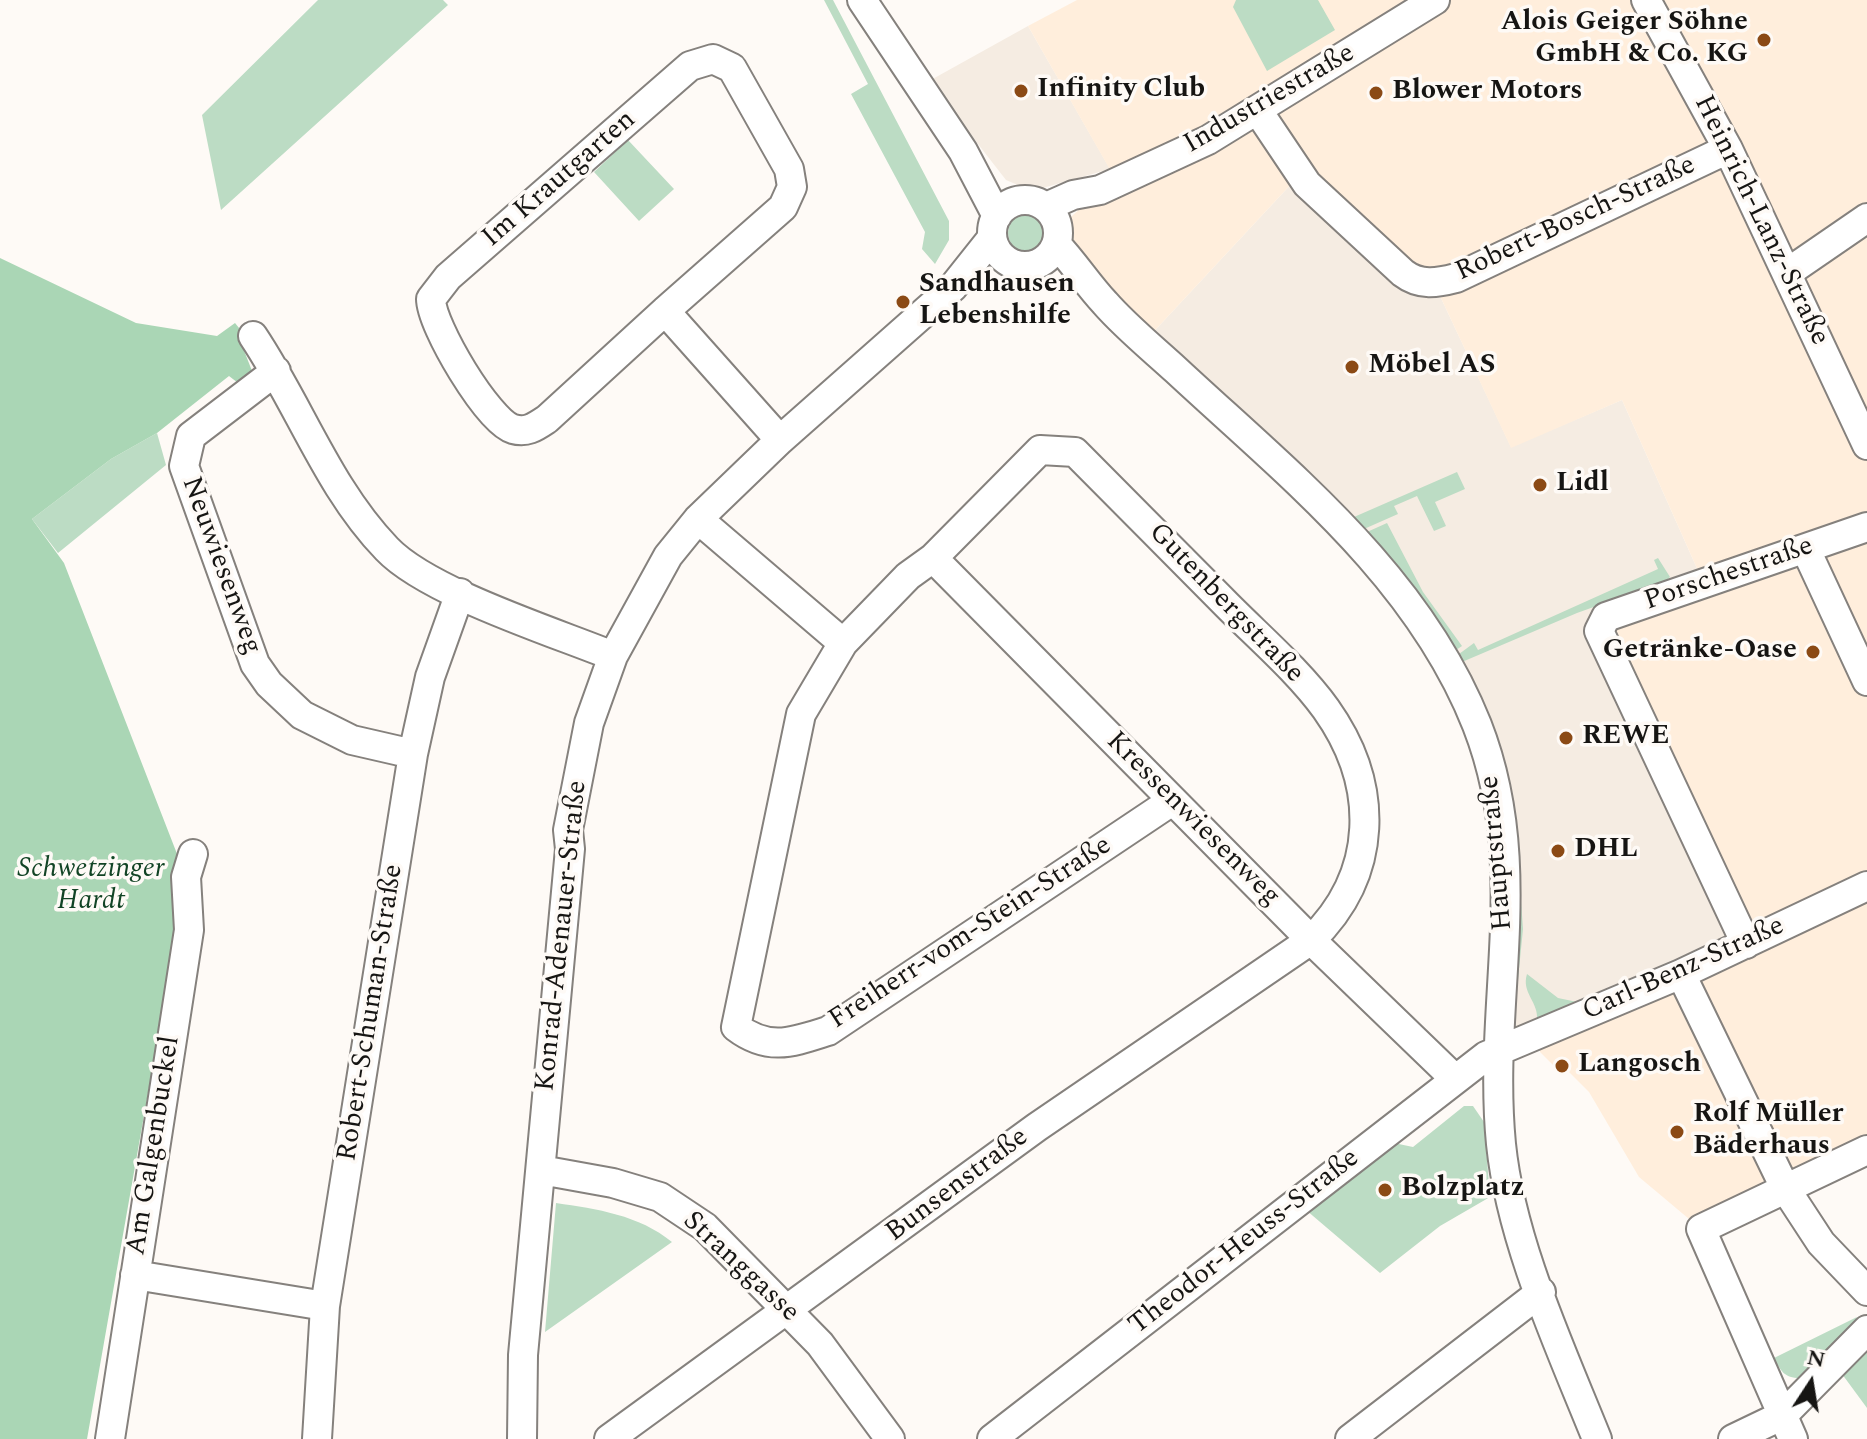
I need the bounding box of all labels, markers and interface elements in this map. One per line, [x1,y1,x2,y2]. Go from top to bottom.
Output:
place label: Alois Geiger Söhne GmbH & Co. KG [1501,7,1748,73]
marker: Alois Geiger Söhne GmbH & Co. KG [1755,31,1773,49]
street label: Industriestraße [1179,38,1361,162]
place label: Infinity Club [1037,74,1205,108]
place label: Blower Motors [1392,76,1583,110]
marker: Infinity Club [1012,82,1030,100]
marker: Blower Motors [1367,84,1385,102]
street label: Heinrich-Lanz-Straße [1685,91,1835,351]
street label: Im Krautgarten [476,104,644,256]
street label: Robert-Bosch-Straße [1451,150,1701,290]
place label: Sandhausen Lebenshilfe [919,269,1075,335]
marker: Sandhausen Lebenshilfe [894,293,912,311]
place label: Möbel AS [1368,350,1496,384]
marker: Möbel AS [1343,358,1361,376]
place label: Lidl [1556,468,1609,502]
street label: Neuwiesenweg [172,473,268,659]
marker: Lidl [1531,476,1549,494]
street label: Gutenbergstraße [1140,517,1310,691]
street label: Porschestraße [1640,530,1818,620]
place label: Getränke-Oase [1603,635,1797,669]
marker: Getränke-Oase [1804,643,1822,661]
place label: REWE [1582,721,1669,755]
street label: Kressenwiesenweg [1098,726,1286,914]
marker: REWE [1557,729,1575,747]
street label: Hauptstraße [1474,774,1522,932]
street label: Konrad-Adenauer-Straße [530,779,596,1093]
street label: Freiherr-vom-Stein-Straße [823,830,1119,1038]
place label: DHL [1574,834,1638,868]
marker: DHL [1549,842,1567,860]
park label: Schwetzinger Hardt [17,854,165,920]
street label: Robert-Schuman-Straße [332,862,412,1164]
street label: Carl-Benz-Straße [1578,910,1790,1030]
street label: Am Galgenbuckel [121,1034,189,1258]
place label: Langosch [1578,1049,1701,1083]
marker: Langosch [1553,1057,1571,1075]
place label: Rolf Müller Bäderhaus [1693,1099,1843,1165]
street label: Bunsenstraße [880,1121,1036,1251]
marker: Rolf Müller Bäderhaus [1668,1123,1686,1141]
street label: Theodor-Heuss-Straße [1123,1143,1367,1343]
place label: Bolzplatz [1401,1173,1525,1207]
marker: Bolzplatz [1376,1181,1394,1199]
street label: Stranggasse [675,1205,805,1331]
text: N [1804,1341,1828,1377]
north arrow [1771,1343,1851,1423]

